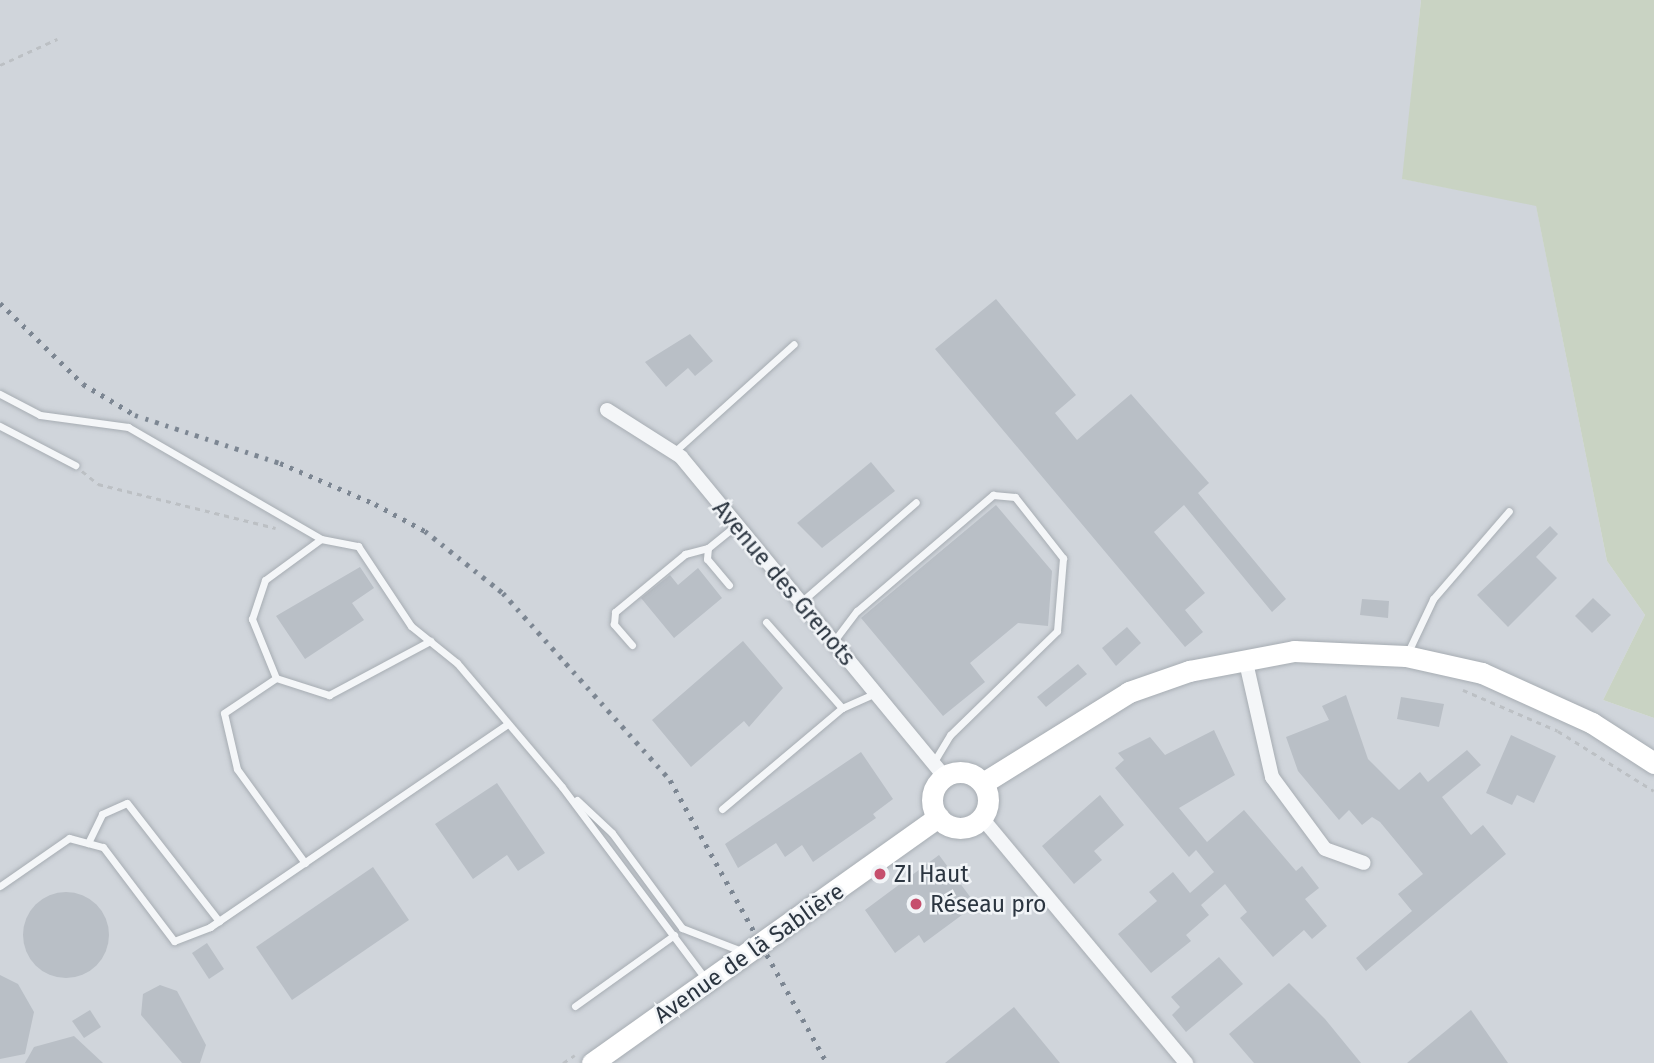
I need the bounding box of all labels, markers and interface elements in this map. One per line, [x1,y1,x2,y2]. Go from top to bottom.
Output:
street label: Avenue des Grenots [707,495,861,671]
place label: ZI Haut [894,860,969,888]
marker: ZI Haut [872,866,888,882]
street label: Avenue de la Sablière [649,877,849,1029]
place label: Réseau pro [930,890,1046,918]
marker: Réseau pro [908,896,924,912]

